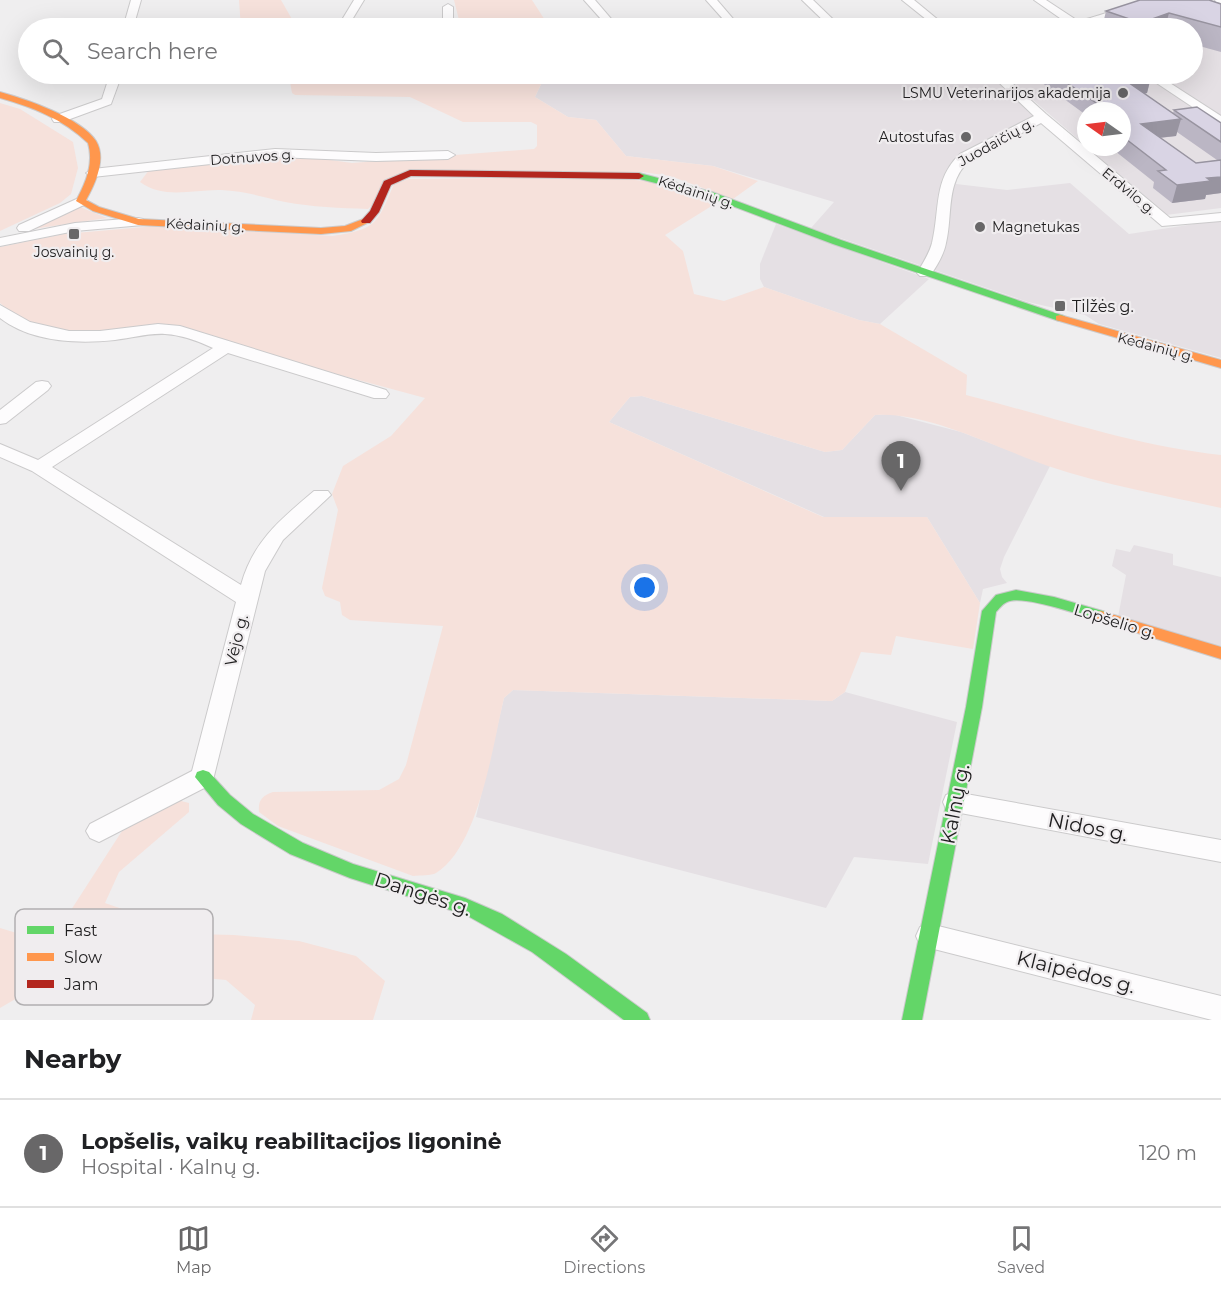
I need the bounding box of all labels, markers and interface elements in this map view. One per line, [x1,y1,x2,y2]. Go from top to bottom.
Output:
search box [18,18,1203,84]
icon: search [39,35,72,68]
text: Search here [87,38,218,65]
place label: LSMU Veterinarijos akademija [902,84,1111,102]
marker: LSMU Veterinarijos akademija [1116,86,1130,100]
north arrow [1077,102,1131,156]
street label: Juodaičių g. [954,114,1037,171]
place label: Autostufas [879,128,954,146]
marker: Autostufas [959,130,973,144]
street label: Dotnuvos g. [209,145,295,169]
street label: Erdvilo g. [1099,163,1159,219]
street label: Kėdainių g. [656,171,736,213]
street label: Kėdainių g. [165,214,245,236]
place label: Magnetukas [992,218,1080,236]
marker: Magnetukas [973,220,987,234]
marker: Josvainių g. [67,227,81,241]
place label: Josvainių g. [33,243,114,261]
place label: Tilžės g. [1072,297,1134,316]
marker: Tilžės g. [1053,299,1067,313]
street label: Kėdainių g. [1116,328,1196,366]
pin: 1 [882,442,920,491]
your location [630,573,659,602]
street label: Lopšelio g. [1072,600,1158,643]
street label: Vėjo g. [221,612,252,668]
street label: Kalnų g. [935,762,975,846]
street label: Nidos g. [1046,808,1130,846]
street label: Dangės g. [371,867,475,921]
legend [15,909,213,1005]
text: Fast [64,921,98,940]
street label: Klaipėdos g. [1014,946,1138,998]
text: Slow [64,948,102,967]
text: Jam [63,975,98,994]
text: Nearby [24,1043,121,1075]
text: Lopšelis, vaikų reabilitacijos ligoninė [81,1128,502,1155]
text: 1 [40,1141,47,1165]
text: 120 m [1139,1141,1197,1165]
text: Hospital · Kalnų g. [81,1155,260,1179]
tab: Map [176,1222,211,1277]
tab: Directions [563,1222,645,1277]
tab: Saved [997,1222,1045,1277]

